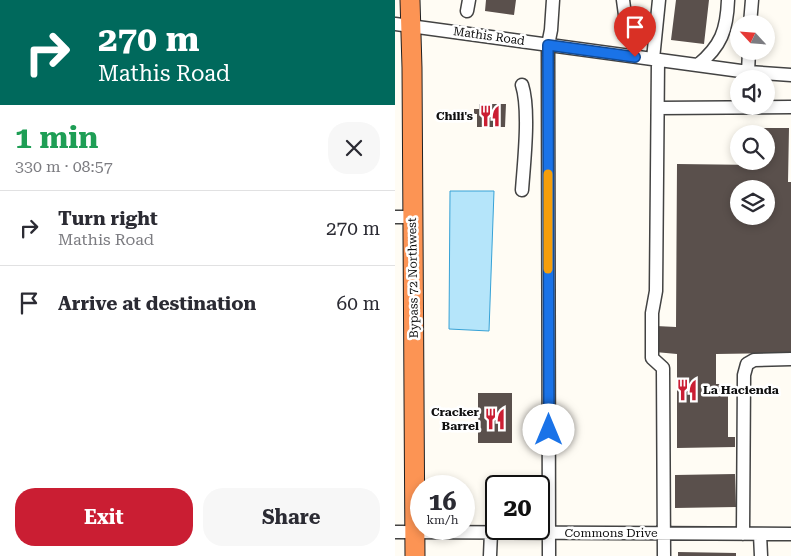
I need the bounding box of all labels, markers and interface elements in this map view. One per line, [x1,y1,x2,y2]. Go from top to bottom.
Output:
pin [614,6,656,57]
icon: arrive [621,13,649,41]
north arrow [730,15,775,60]
map controls [730,15,775,225]
text: 270 m [98,19,199,60]
icon: right [15,20,80,85]
street label: Mathis Road [452,24,526,48]
text: Mathis Road [98,61,230,86]
button: sound [730,70,775,115]
restaurant icon: Chili's [477,103,503,129]
place label: Chili's [436,109,473,123]
text: 1 min [15,120,98,155]
button: close [328,122,380,174]
button: search [730,125,775,170]
text: 330 m · 08:57 [15,157,113,176]
button: layers [730,180,775,225]
text: Turn right [58,207,158,230]
icon: right [15,214,43,242]
text: 270 m [326,217,380,240]
street label: Bypass 72 Northwest [405,217,421,339]
text: Mathis Road [58,230,154,249]
icon: arrive [15,289,43,317]
text: Arrive at destination [58,292,256,315]
text: 60 m [337,292,380,315]
restaurant icon: La Hacienda [674,377,700,403]
place label: La Hacienda [703,383,779,397]
position arrow [522,403,574,455]
place label: Cracker Barrel [431,405,480,433]
restaurant icon: Cracker Barrel [482,406,508,432]
speed limit sign: 20 [485,475,550,540]
text: 16 [428,487,457,516]
button: Exit [15,488,193,546]
button: Share [203,488,380,546]
text: km/h [426,513,459,527]
street label: Commons Drive [564,526,658,540]

